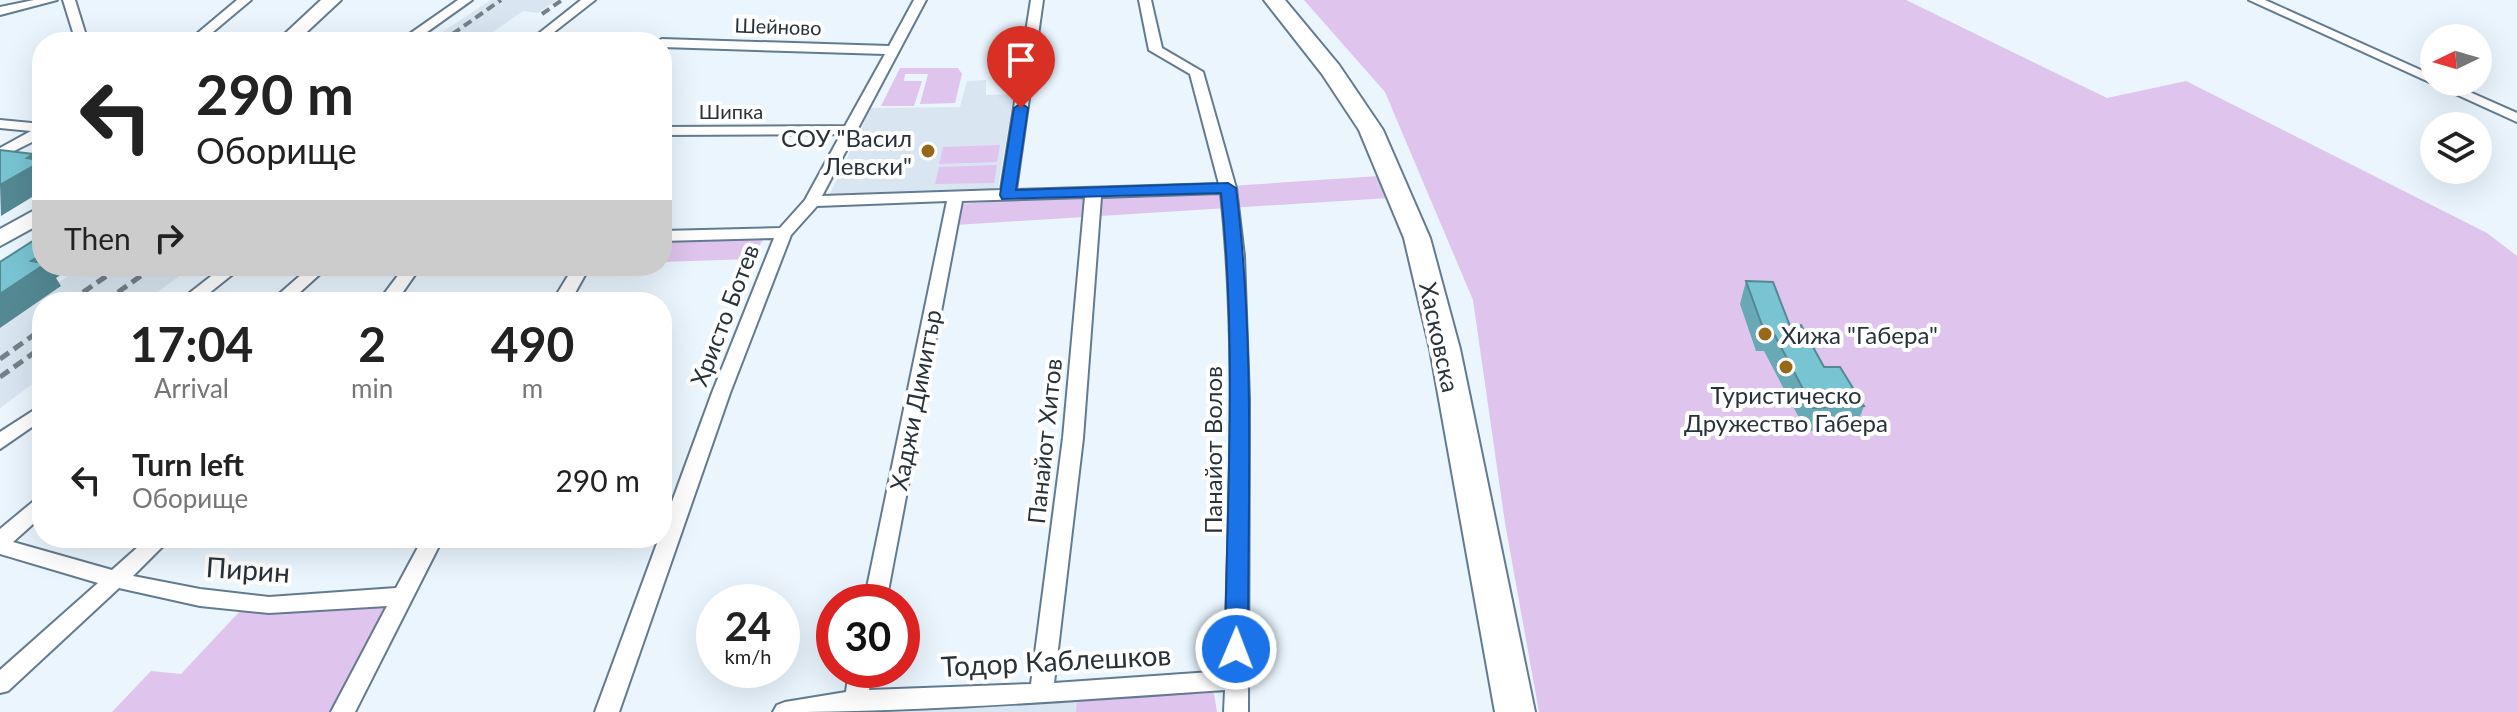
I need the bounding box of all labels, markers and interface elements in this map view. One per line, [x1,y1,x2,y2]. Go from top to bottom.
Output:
street label: Шейново [734,12,822,40]
north arrow [2420,24,2492,96]
map controls [2420,24,2492,184]
pin [987,26,1055,108]
icon: arrive [999,38,1043,82]
text: 290 m [196,60,354,127]
icon: left [64,64,168,168]
street label: Шипка [699,99,763,123]
button: layers [2420,112,2492,184]
place label: СОУ "Васил Левски" [781,123,912,180]
text: Оборище [196,128,357,172]
marker: СОУ "Васил Левски" [919,142,937,160]
icon: right [147,216,191,260]
text: Then [64,220,131,256]
street label: Христо Ботев [684,240,764,390]
street label: Хасковска [1414,279,1466,395]
street label: Хаджи Димитър [883,307,947,493]
text: 17:04 [130,315,253,372]
text: 2 [358,315,386,372]
text: 490 [491,315,574,372]
place label: Хижа "Габера" [1781,320,1938,349]
marker: Хижа "Габера" [1756,325,1774,343]
street label: Панайот Хитов [1021,357,1067,525]
marker: Туристическо Дружество Габера [1777,358,1795,376]
street label: Панайот Волов [1198,366,1227,534]
text: Arrival [154,372,229,404]
text: min [351,372,393,404]
text: m [522,372,543,404]
place label: Туристическо Дружество Габера [1684,380,1888,437]
text: Turn left [132,446,244,482]
icon: left [64,458,108,502]
text: 290 m [555,462,640,498]
text: Оборище [132,482,248,514]
street label: Пирин [205,549,291,589]
speed limit sign: 30 [816,584,920,688]
text: 24 [725,602,771,650]
position arrow [1194,607,1278,691]
street label: Тодор Каблешков [940,637,1172,683]
text: km/h [725,644,771,668]

